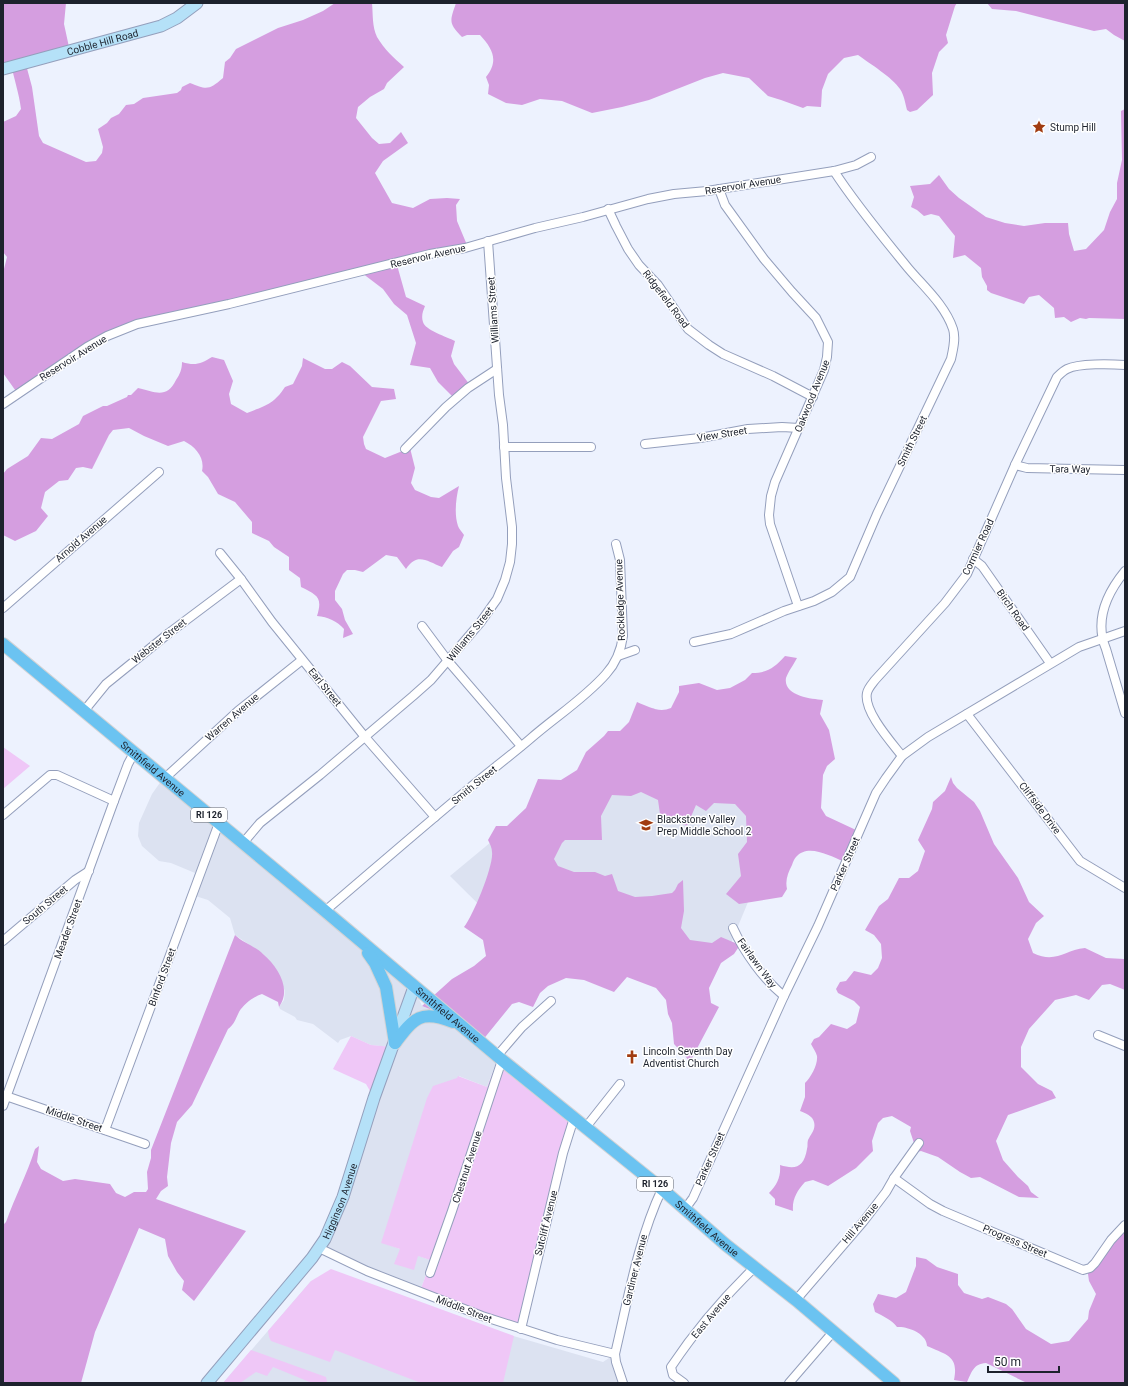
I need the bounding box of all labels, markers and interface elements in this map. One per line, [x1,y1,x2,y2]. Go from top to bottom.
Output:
street label: Cobble Hill Road [65,27,139,57]
place icon: Stump Hill [1031,119,1047,135]
place label: Stump Hill [1050,122,1096,133]
street label: Reservoir Avenue [704,174,782,196]
street label: Reservoir Avenue [389,242,467,270]
street label: Ridgefield Road [641,268,691,330]
street label: Williams Street [485,276,501,344]
street label: Reservoir Avenue [37,333,109,383]
street label: Oakwood Avenue [792,358,832,434]
street label: Smith Street [895,414,929,468]
street label: View Street [696,425,748,443]
street label: Tara Way [1050,463,1091,475]
street label: Arnold Avenue [53,514,109,564]
street label: Cormier Road [960,517,996,577]
street label: Rockledge Avenue [613,559,627,641]
street label: Birch Road [995,587,1031,633]
street label: Williams Street [445,605,495,663]
street label: Webster Street [130,616,188,666]
street label: Earl Street [306,666,344,708]
street label: Warren Avenue [203,691,261,743]
street label: Smithfield Avenue [119,739,187,798]
street label: Smith Street [449,763,499,807]
street label: Cliffside Drive [1017,780,1063,836]
road number: RI 126 [191,808,227,822]
place label: Blackstone Valley Prep Middle School 2 [657,814,752,837]
school or university icon: Blackstone Valley Prep Middle School 2 [638,817,654,833]
street label: Parker Street [828,835,862,893]
street label: South Street [20,883,70,927]
street label: Meader Street [52,898,84,960]
street label: Fairlawn Way [735,936,779,990]
street label: Binford Street [146,946,178,1008]
street label: Smithfield Avenue [414,984,482,1044]
place label: Lincoln Seventh Day Adventist Church [643,1046,733,1069]
church icon: Lincoln Seventh Day Adventist Church [624,1049,640,1065]
street label: Middle Street [44,1104,104,1134]
street label: Chestnut Avenue [450,1130,484,1204]
street label: Parker Street [693,1130,727,1188]
street label: Higginson Avenue [320,1162,359,1241]
road number: RI 126 [637,1177,673,1191]
street label: Sutcliff Avenue [533,1189,559,1257]
street label: Smithfield Avenue [673,1198,741,1258]
street label: Hill Avenue [840,1200,880,1246]
street label: Progress Street [981,1223,1049,1259]
street label: Gardiner Avenue [621,1233,649,1307]
street label: East Avenue [689,1291,733,1341]
street label: Middle Street [434,1293,494,1325]
scale bar [988,1348,1059,1374]
text: 50 m [994,1355,1021,1369]

